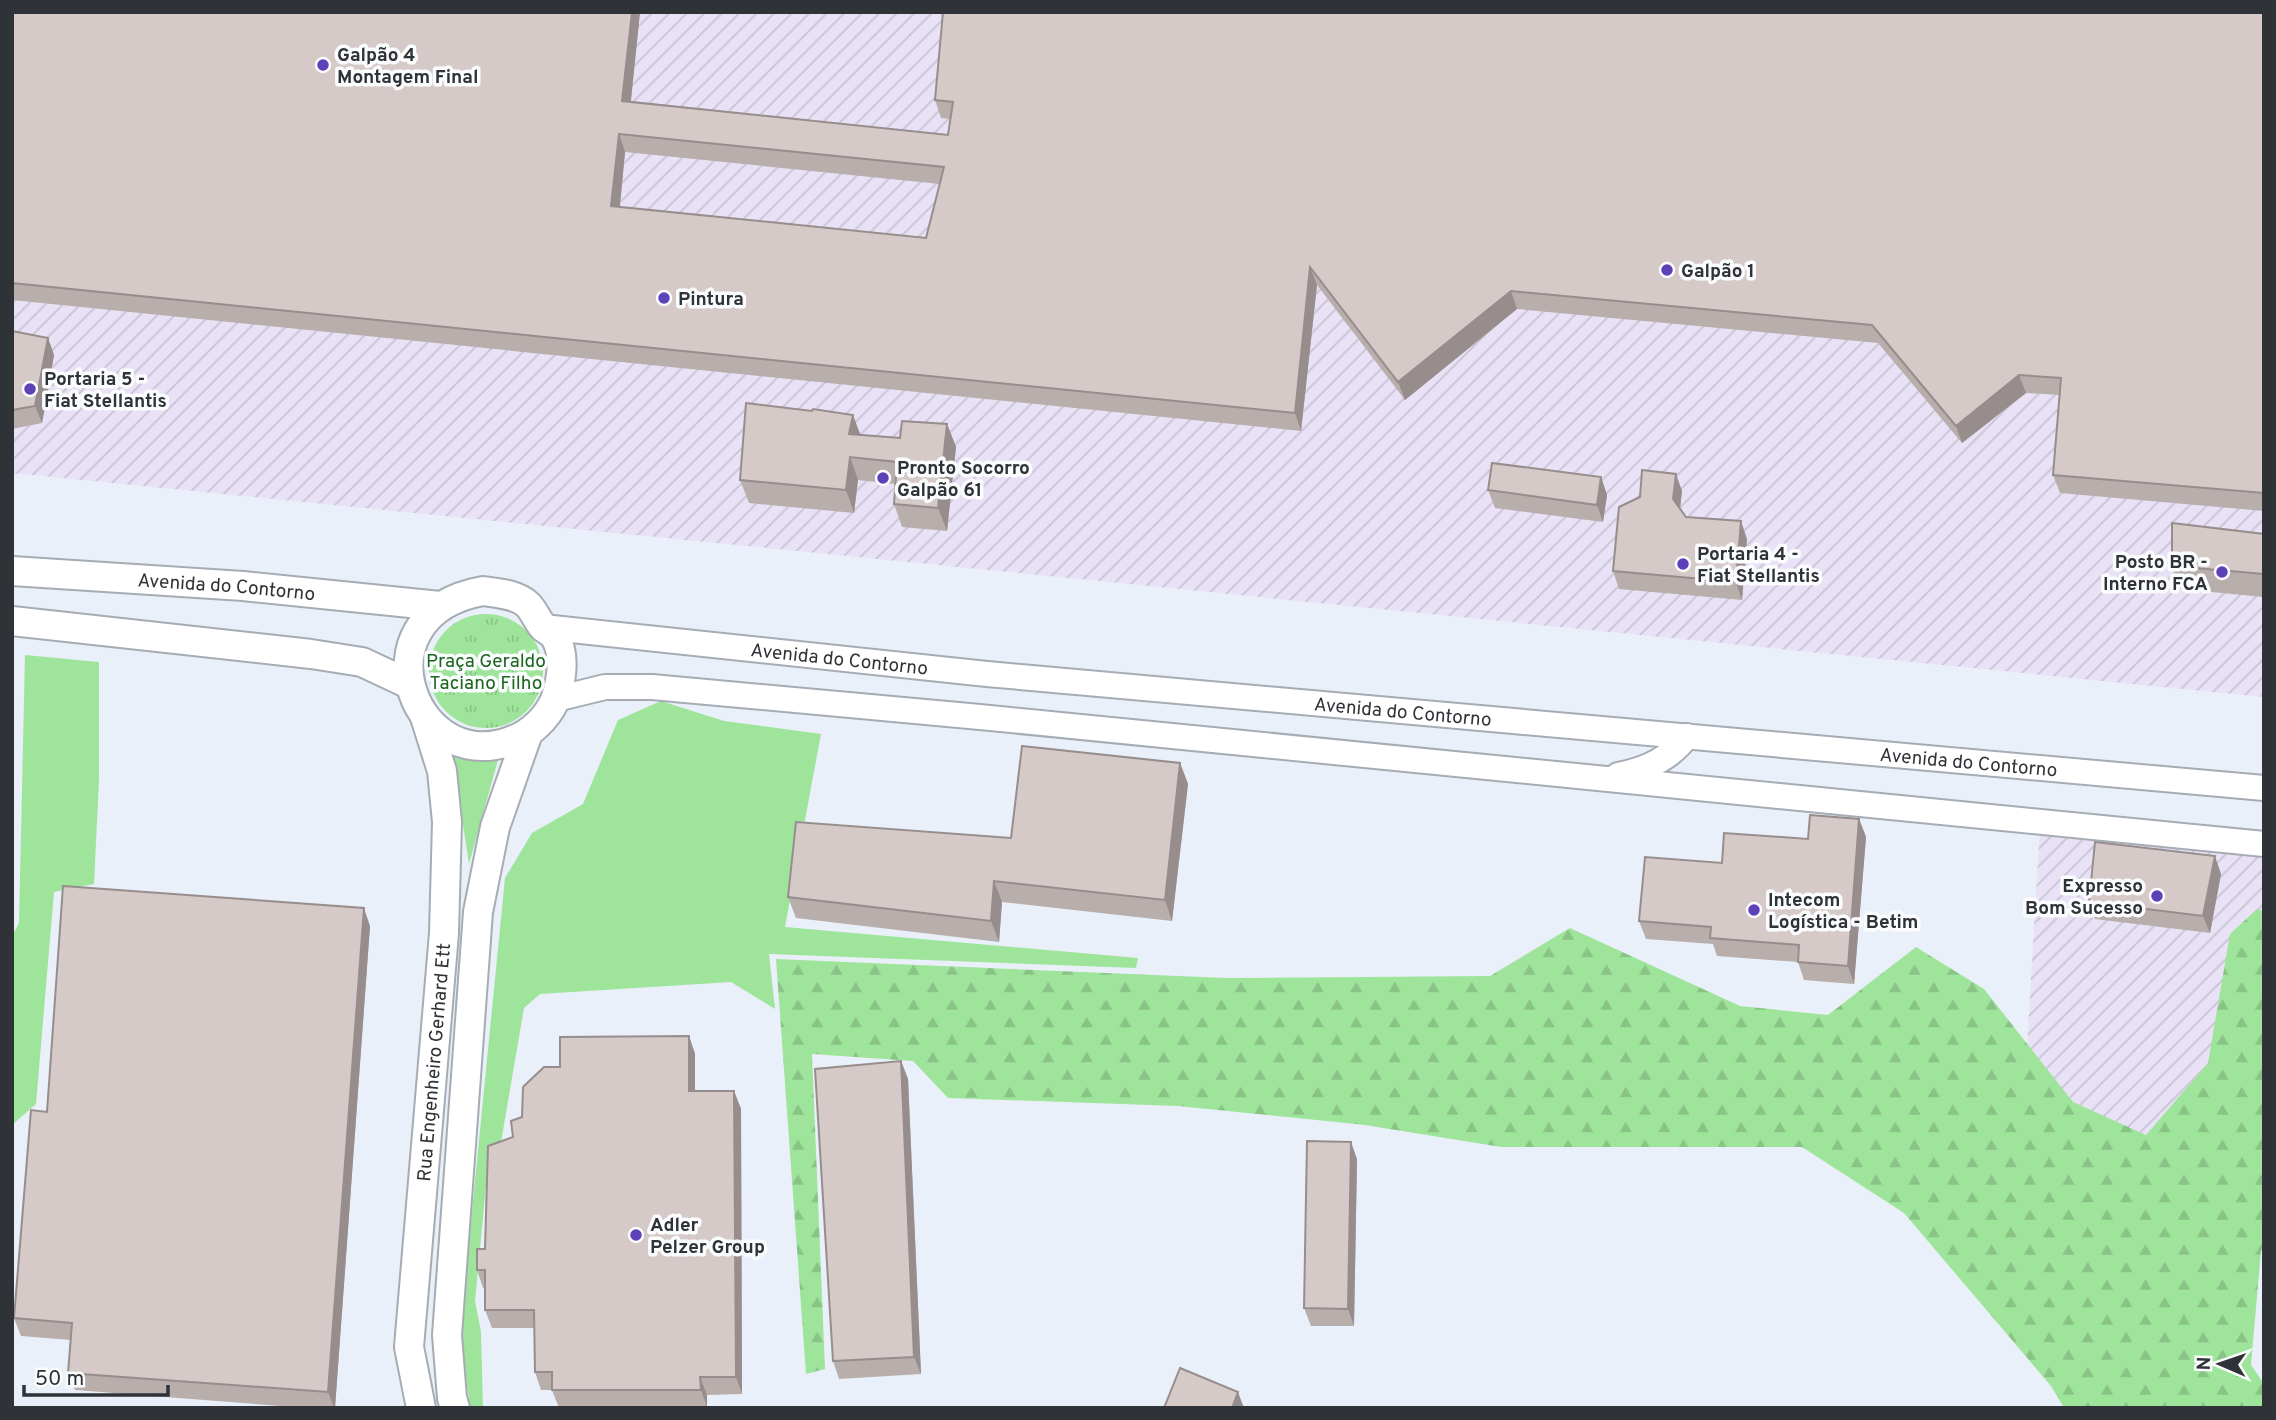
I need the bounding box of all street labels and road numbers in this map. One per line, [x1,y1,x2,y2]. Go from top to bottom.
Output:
street label: Avenida do Contorno [137,569,316,607]
street label: Avenida do Contorno [749,639,929,682]
street label: Avenida do Contorno [1313,693,1493,733]
street label: Avenida do Contorno [1879,744,2058,783]
street label: Rua Engenheiro Gerhard Ett [413,942,457,1182]

